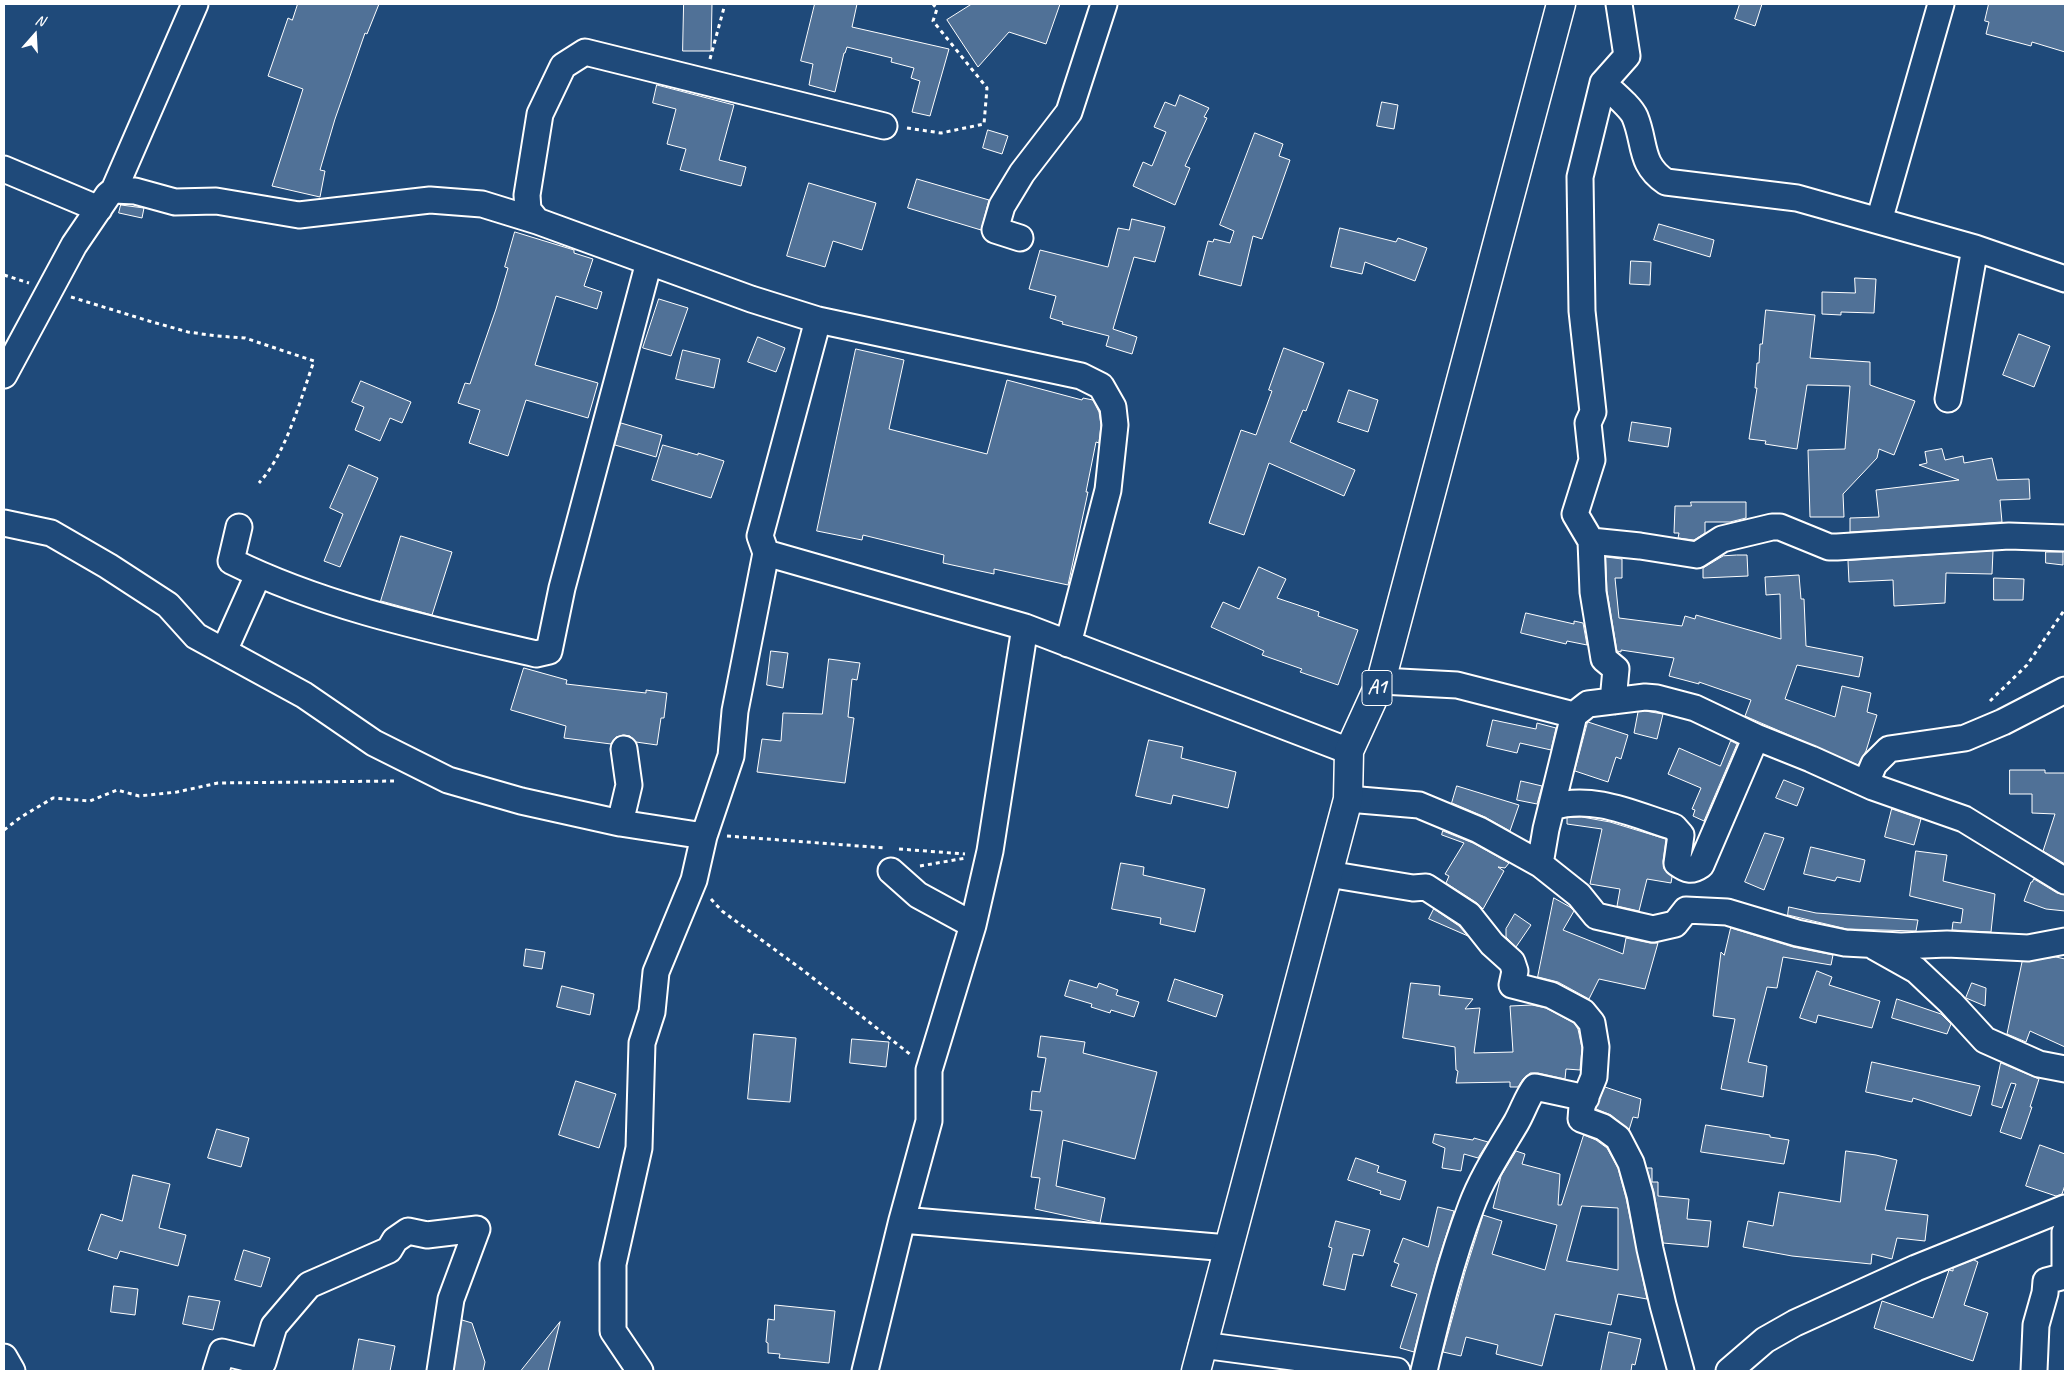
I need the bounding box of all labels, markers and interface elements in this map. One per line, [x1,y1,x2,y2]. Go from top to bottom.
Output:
north arrow [10,10,60,60]
text: N [33,11,47,30]
road number: A1 [1362,670,1392,706]

